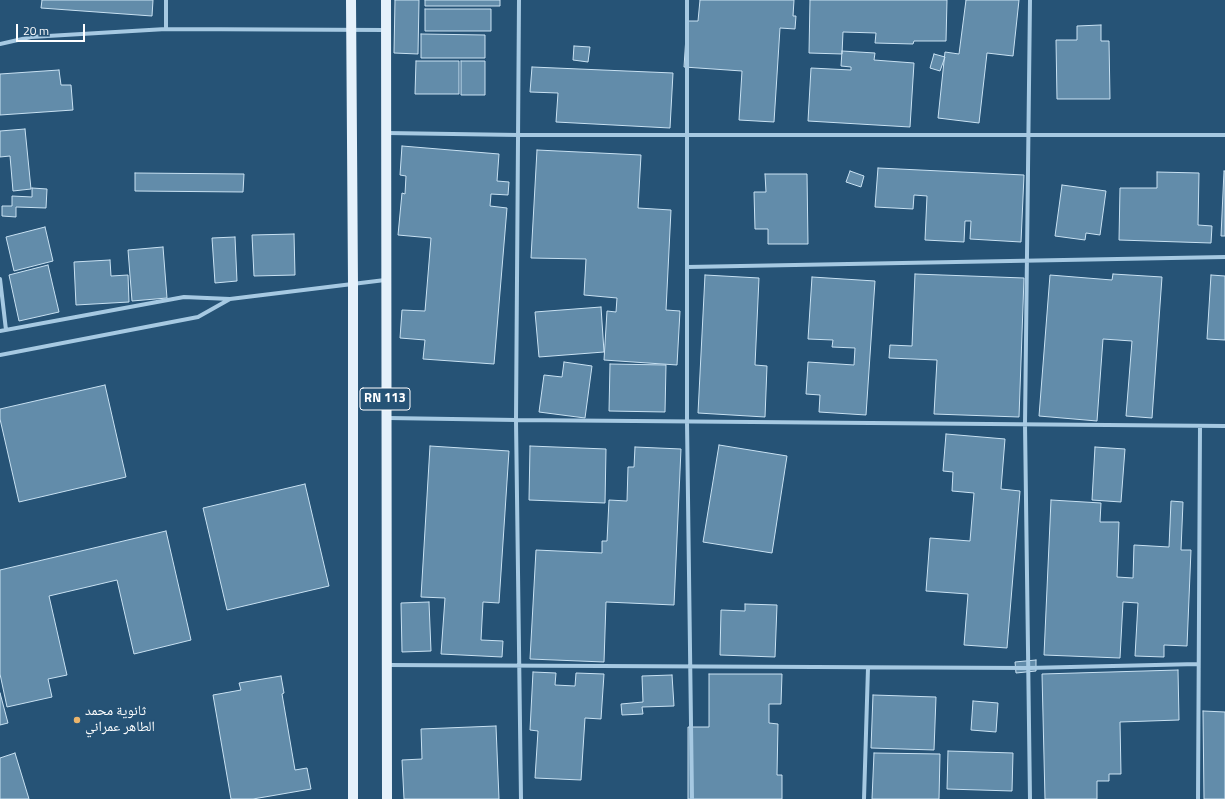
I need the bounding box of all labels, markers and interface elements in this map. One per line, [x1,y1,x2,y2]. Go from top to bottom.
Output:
scale bar [18,16,87,42]
text: 20 m [23,21,49,40]
road number: RN 113 [360,388,410,410]
place label: ثانوية محمد الطاهر عمراني [85,704,155,736]
marker: ثانوية محمد الطاهر عمراني [72,715,82,725]

